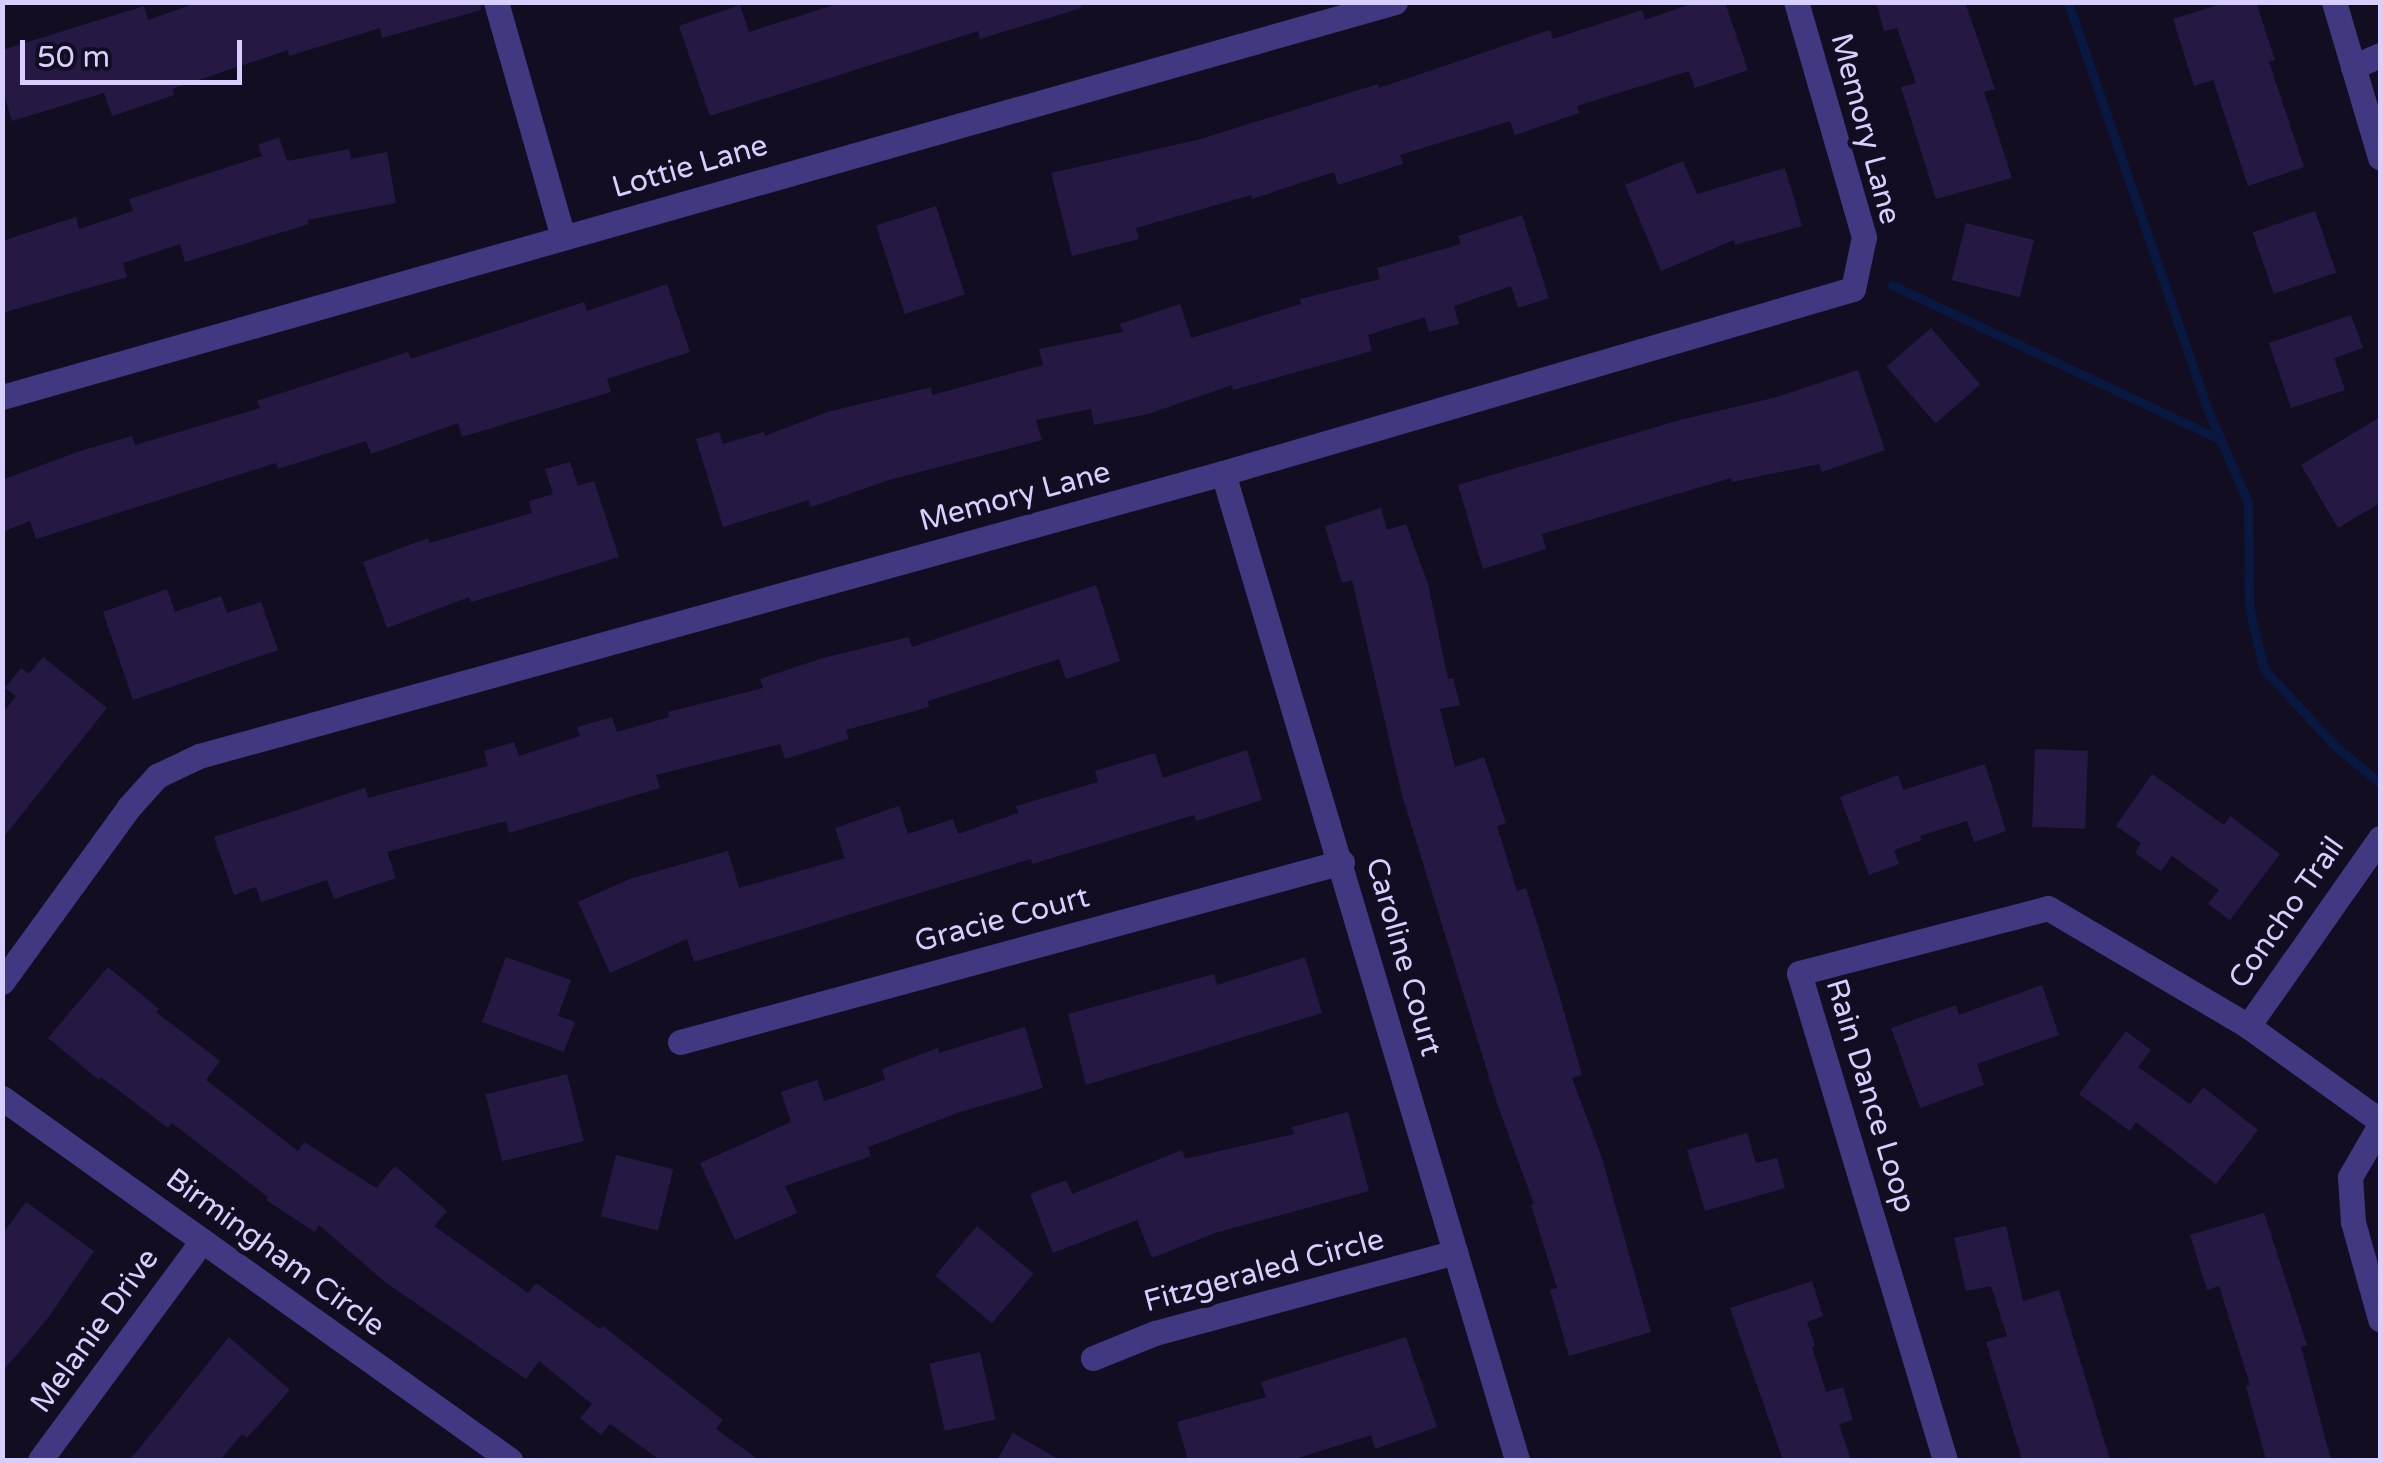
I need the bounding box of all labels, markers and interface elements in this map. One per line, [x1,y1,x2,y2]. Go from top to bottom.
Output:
scale bar [25,20,248,82]
street label: Memory Lane [1822,30,1908,228]
text: 50 m [37,39,110,76]
street label: Lottie Lane [608,128,772,206]
street label: Memory Lane [916,454,1114,540]
street label: Concho Trail [2222,830,2352,996]
street label: Caroline Court [1357,854,1449,1060]
street label: Gracie Court [911,879,1093,961]
street label: Rain Dance Loop [1817,975,1923,1217]
street label: Birmingham Circle [158,1161,392,1345]
street label: Fitzgeraled Circle [1140,1222,1388,1320]
street label: Melanie Drive [23,1242,167,1420]

